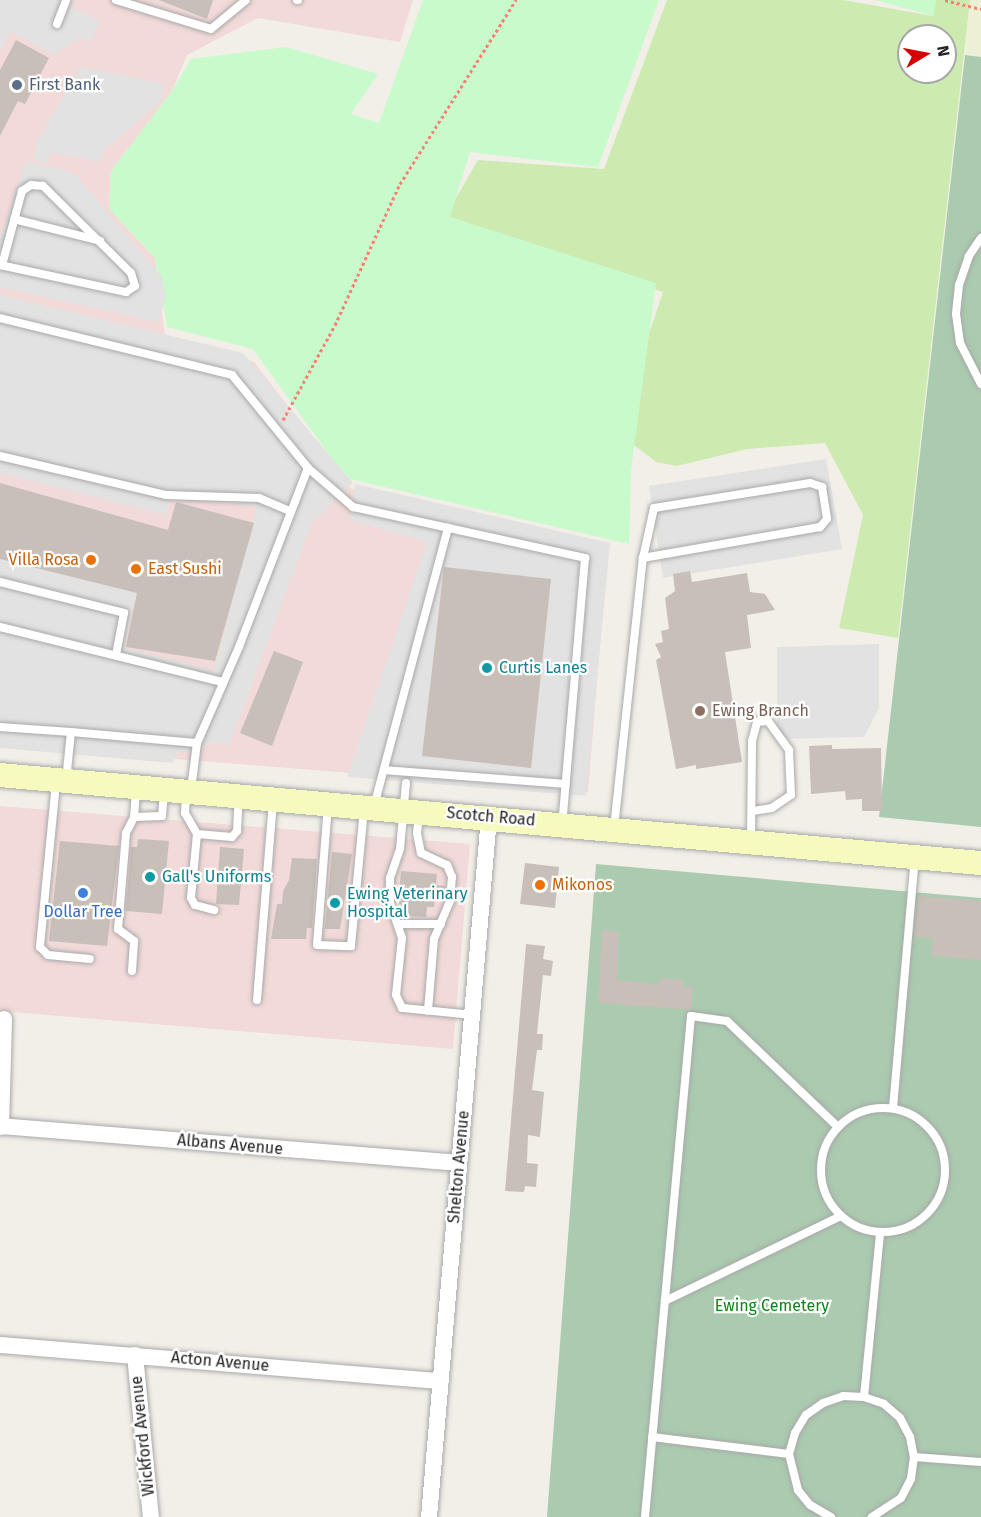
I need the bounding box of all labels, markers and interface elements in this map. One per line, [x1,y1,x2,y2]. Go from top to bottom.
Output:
north arrow [897,24,957,84]
text: N [933,44,954,58]
place label: First Bank [29,75,100,95]
marker: First Bank [10,78,24,92]
place label: Villa Rosa [9,550,79,570]
marker: Villa Rosa [84,553,98,567]
place label: East Sushi [148,559,222,579]
marker: East Sushi [129,562,143,576]
place label: Curtis Lanes [499,658,587,678]
marker: Curtis Lanes [480,661,494,675]
place label: Ewing Branch [712,701,809,721]
marker: Ewing Branch [693,704,707,718]
street label: Scotch Road [446,804,536,830]
place label: Gall's Uniforms [162,867,271,887]
marker: Gall's Uniforms [143,870,157,884]
place label: Mikonos [552,875,613,895]
marker: Mikonos [533,878,547,892]
place label: Ewing Veterinary Hospital [347,884,468,922]
marker: Dollar Tree [76,886,90,900]
marker: Ewing Veterinary Hospital [328,896,342,910]
place label: Dollar Tree [44,902,122,922]
street label: Shelton Avenue [445,1110,473,1224]
street label: Albans Avenue [176,1131,284,1159]
park label: Ewing Cemetery [715,1296,829,1316]
street label: Acton Avenue [170,1348,270,1376]
street label: Wickford Avenue [127,1375,159,1497]

